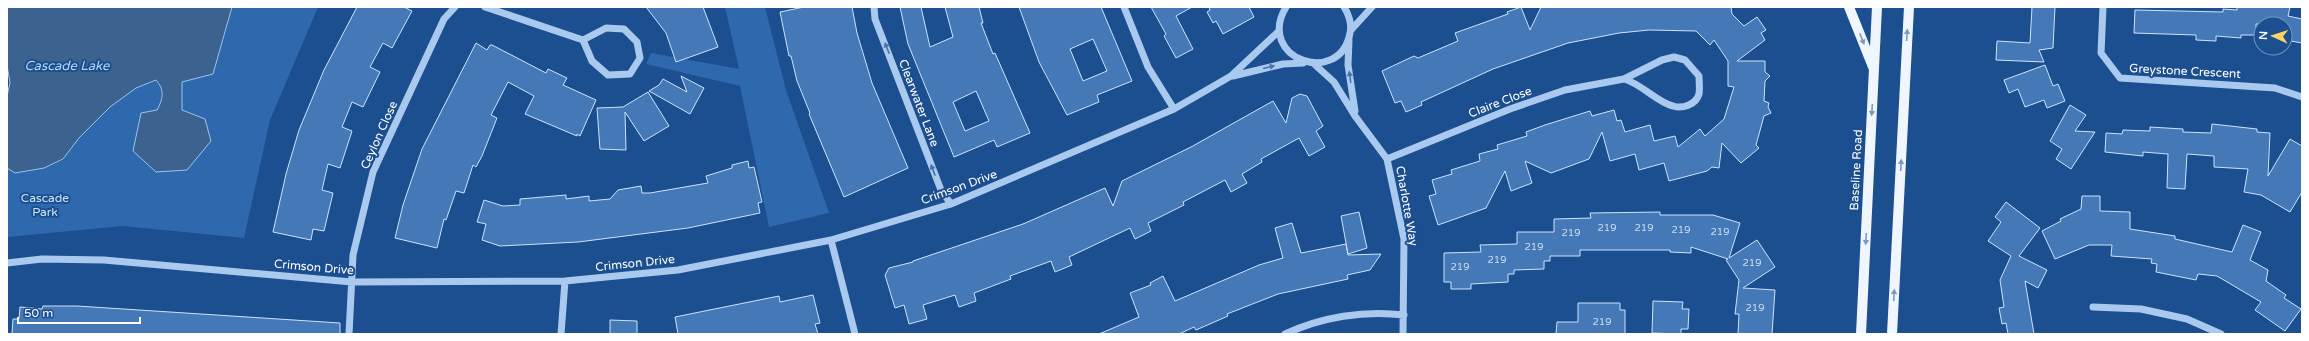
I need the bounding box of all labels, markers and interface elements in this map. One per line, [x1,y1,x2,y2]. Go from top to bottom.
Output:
north arrow [2253,16,2293,56]
one-way arrow [1904,29,1911,41]
text: N [2257,31,2270,40]
one-way arrow [1859,33,1865,45]
one-way arrow [883,42,889,54]
street label: Clearwater Lane [896,57,942,149]
water label: Cascade Lake [25,58,110,74]
street label: Greystone Crescent [2129,61,2241,81]
one-way arrow [1263,63,1275,69]
one-way arrow [1347,71,1353,83]
street label: Claire Close [1466,83,1534,120]
street label: Ceylon Close [358,99,400,171]
one-way arrow [1869,104,1876,116]
street label: Baseline Road [1847,129,1865,211]
one-way arrow [1897,159,1904,171]
one-way arrow [930,163,936,175]
street label: Charlotte Way [1393,165,1421,248]
street label: Crimson Drive [919,167,999,207]
park label: Cascade Park [21,191,69,219]
house number: 219 [1598,222,1616,234]
house number: 219 [1635,222,1653,234]
house number: 219 [1672,224,1690,236]
house number: 219 [1711,226,1729,238]
house number: 219 [1562,227,1580,239]
one-way arrow [1862,233,1869,245]
house number: 219 [1525,241,1543,253]
street label: Crimson Drive [595,252,676,274]
house number: 219 [1488,254,1506,266]
street label: Crimson Drive [274,257,355,277]
house number: 219 [1743,257,1761,269]
house number: 219 [1451,261,1469,273]
one-way arrow [1891,289,1898,301]
scale bar [18,299,140,325]
house number: 219 [1746,302,1764,314]
text: 50 m [24,306,53,320]
house number: 219 [1593,316,1611,328]

